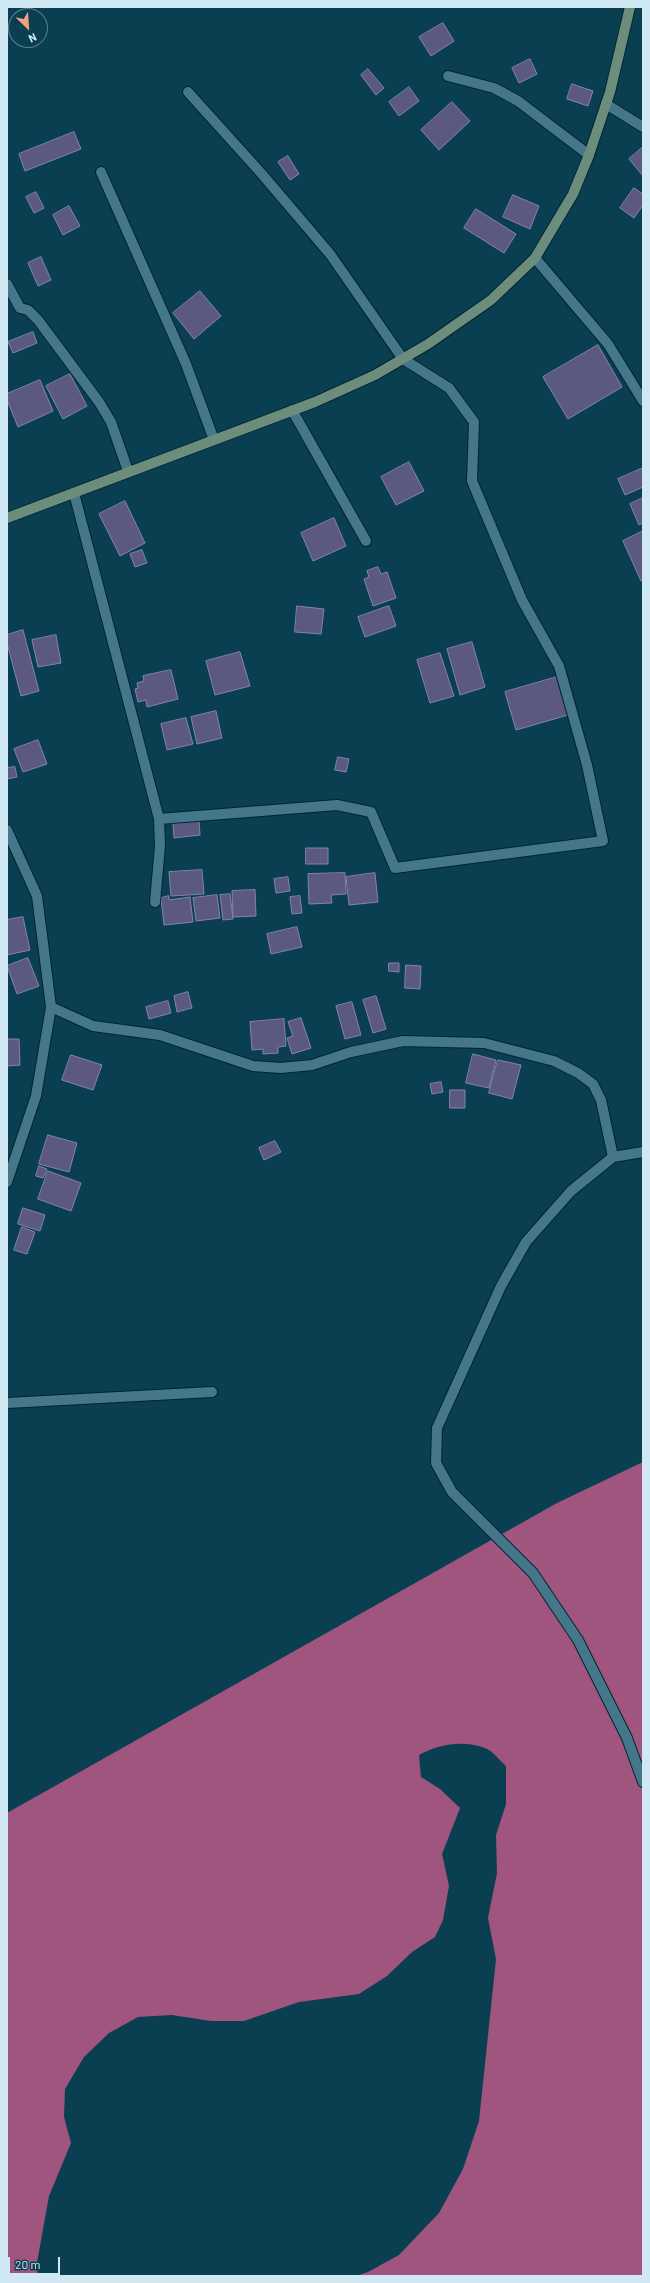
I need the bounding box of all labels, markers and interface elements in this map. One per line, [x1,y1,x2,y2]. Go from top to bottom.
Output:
north arrow [8,8,48,48]
text: N [27,31,39,46]
scale bar [10,2249,62,2275]
text: 20 m [15,2257,41,2271]

